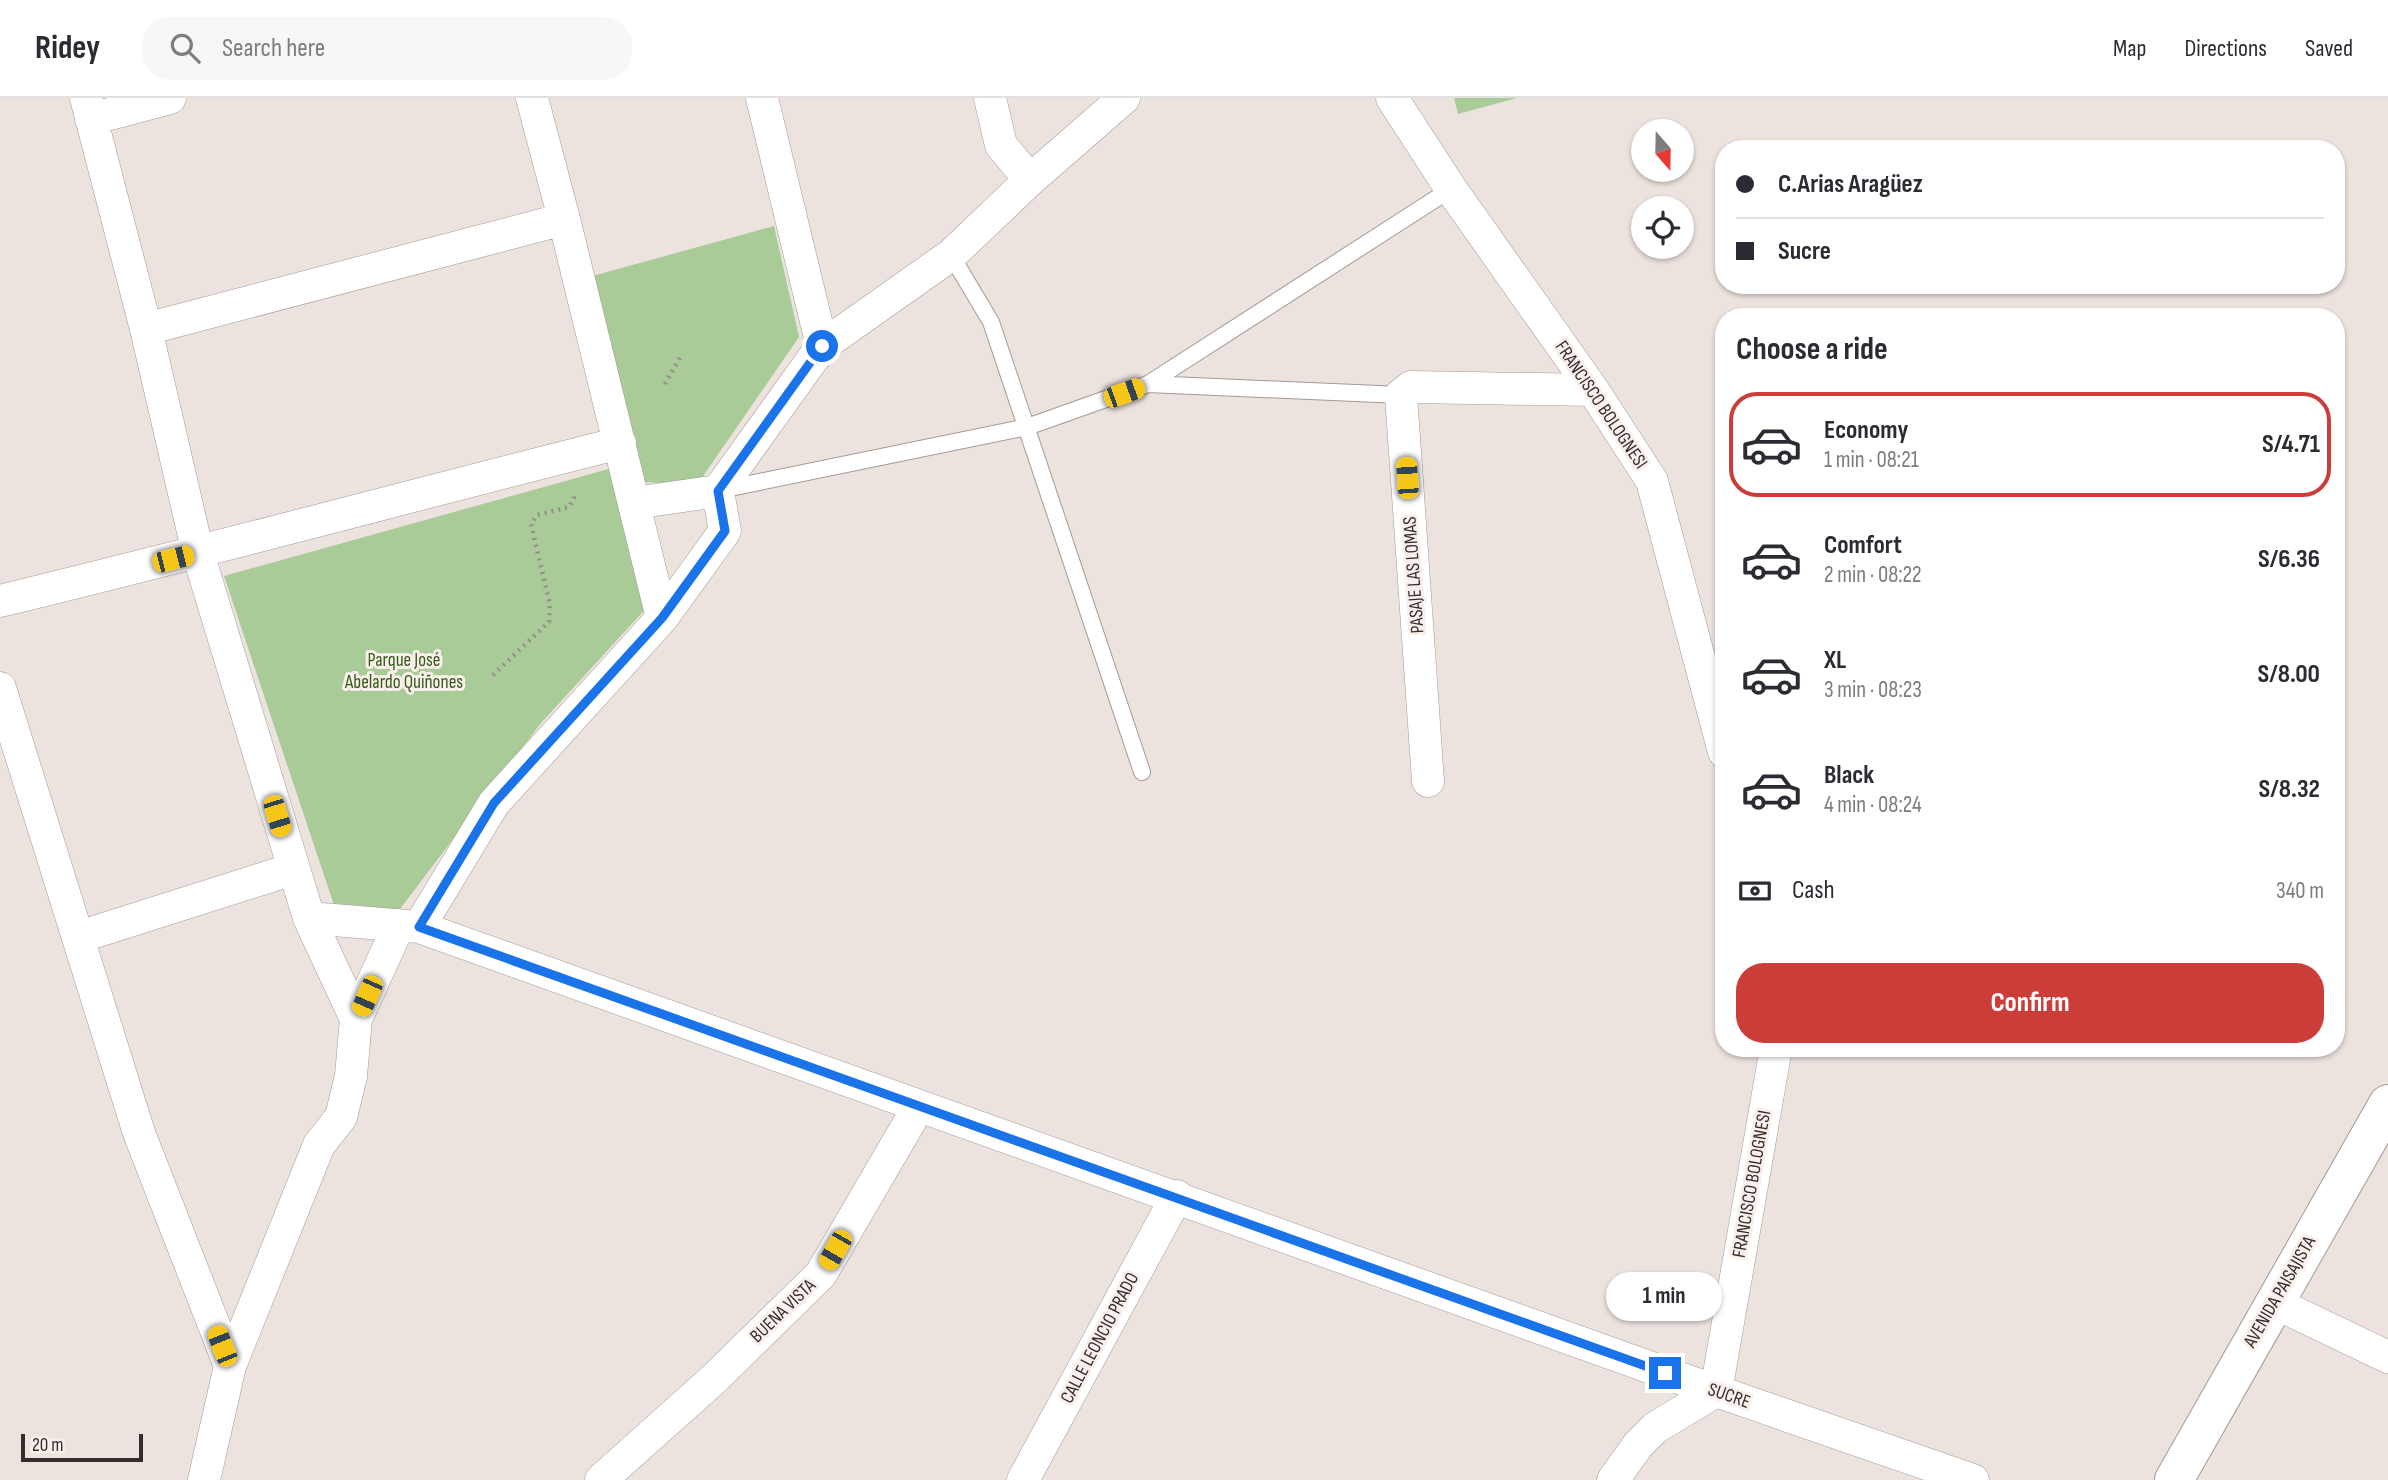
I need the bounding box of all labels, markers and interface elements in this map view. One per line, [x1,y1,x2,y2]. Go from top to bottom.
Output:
search box [142,17,632,80]
text: Ridey [35,28,100,68]
icon: search [166,29,204,67]
text: Search here [222,33,325,64]
text: Map [2113,34,2146,63]
text: Directions [2184,34,2267,63]
text: Saved [2305,34,2353,63]
north arrow [1631,119,1694,182]
map controls [1631,119,1694,259]
text: C.Arias Aragüez [1778,169,1923,200]
button: locate [1631,196,1694,259]
text: Sucre [1778,236,1831,267]
route start [806,330,838,362]
text: Choose a ride [1736,330,1888,369]
street label: FRANCISCO BOLOGNESI [1550,337,1652,473]
car [1101,376,1148,410]
icon: car [1740,413,1803,476]
text: Economy [1824,415,1908,446]
text: S/4.71 [2262,429,2320,460]
text: 1 min · 08:21 [1824,446,1919,474]
car [1396,456,1419,500]
street label: PASAJE LAS LOMAS [1398,516,1430,634]
icon: car [1740,528,1803,591]
text: Comfort [1824,530,1902,561]
car [151,544,196,574]
text: S/6.36 [2258,544,2320,575]
text: 2 min · 08:22 [1824,561,1922,589]
icon: car [1740,643,1803,706]
text: XL [1824,645,1846,676]
park label: Parque José Abelardo Quiñones [344,649,463,694]
text: S/8.00 [2257,659,2320,690]
text: 3 min · 08:23 [1824,676,1922,704]
icon: car [1740,758,1803,821]
text: Black [1824,760,1874,791]
text: S/8.32 [2259,774,2320,805]
text: 4 min · 08:24 [1824,791,1922,819]
car [261,793,294,839]
icon: cash [1736,872,1774,910]
text: Cash [1792,875,1835,906]
text: 340 m [2276,877,2324,905]
button: Confirm [1736,963,2324,1043]
car [349,973,386,1019]
street label: FRANCISCO BOLOGNESI [1728,1108,1776,1260]
car [816,1227,855,1273]
street label: AVENIDA PAISAJISTA [2238,1232,2322,1353]
street label: CALLE LEONCIO PRADO [1056,1269,1144,1407]
callout: 1 min [1607,1272,1723,1320]
street label: BUENA VISTA [746,1274,821,1348]
text: 1 min [1643,1282,1685,1310]
car [205,1323,240,1369]
route end [1649,1357,1681,1389]
street label: SUCRE [1705,1378,1753,1414]
scale bar [21,1431,144,1463]
text: 20 m [32,1434,64,1457]

